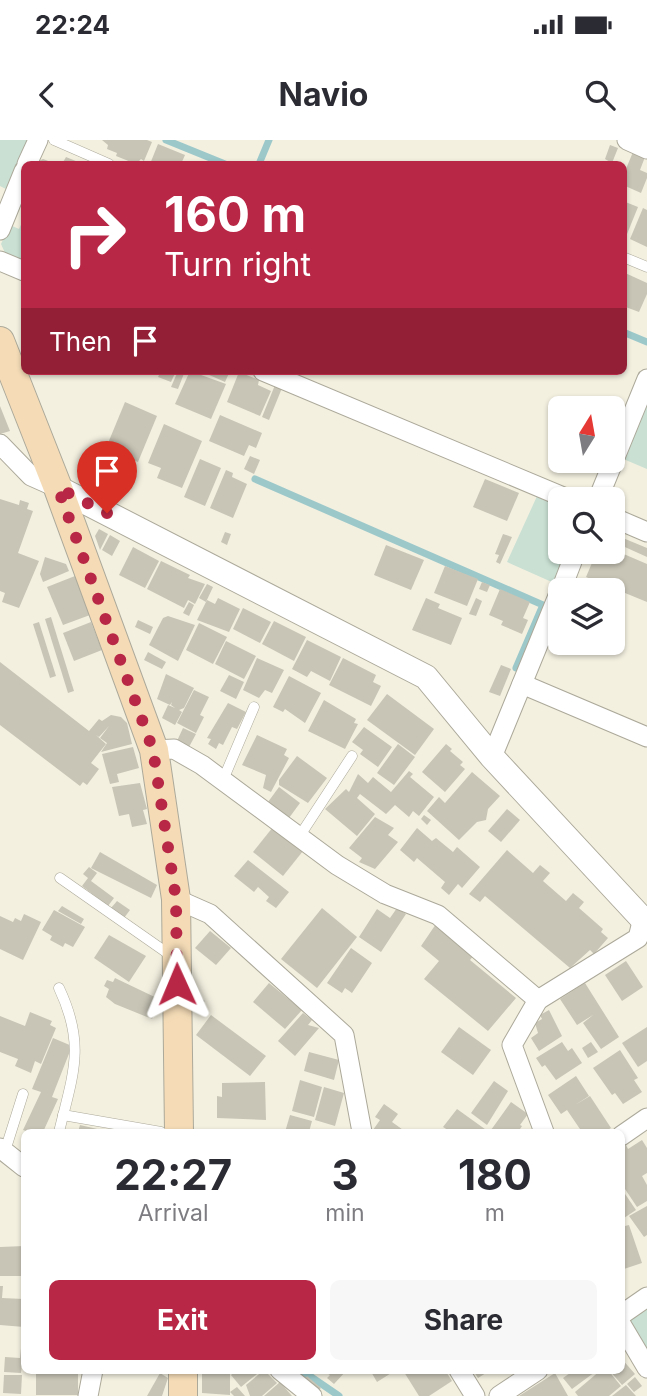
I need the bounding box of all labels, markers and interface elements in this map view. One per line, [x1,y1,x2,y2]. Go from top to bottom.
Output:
text: 22:24 [35,9,110,40]
text: Navio [279,75,368,114]
icon: back [28,76,66,114]
icon: search [581,76,619,114]
text: 160 m [164,185,306,244]
icon: right [49,189,140,280]
text: Turn right [164,245,311,284]
icon: arrive [126,322,164,360]
text: Then [49,326,112,357]
north arrow [548,396,625,472]
map controls [548,396,625,655]
pin [77,441,137,513]
icon: arrive [88,452,126,490]
button: search [548,487,625,564]
button: layers [548,578,625,655]
position arrow [140,947,214,1021]
text: 22:27 [114,1149,232,1200]
text: 3 [331,1149,359,1200]
text: 180 [458,1149,532,1200]
text: Arrival [138,1199,209,1227]
text: min [325,1199,365,1227]
text: m [485,1199,505,1227]
button: Exit [49,1280,316,1360]
button: Share [330,1280,597,1360]

